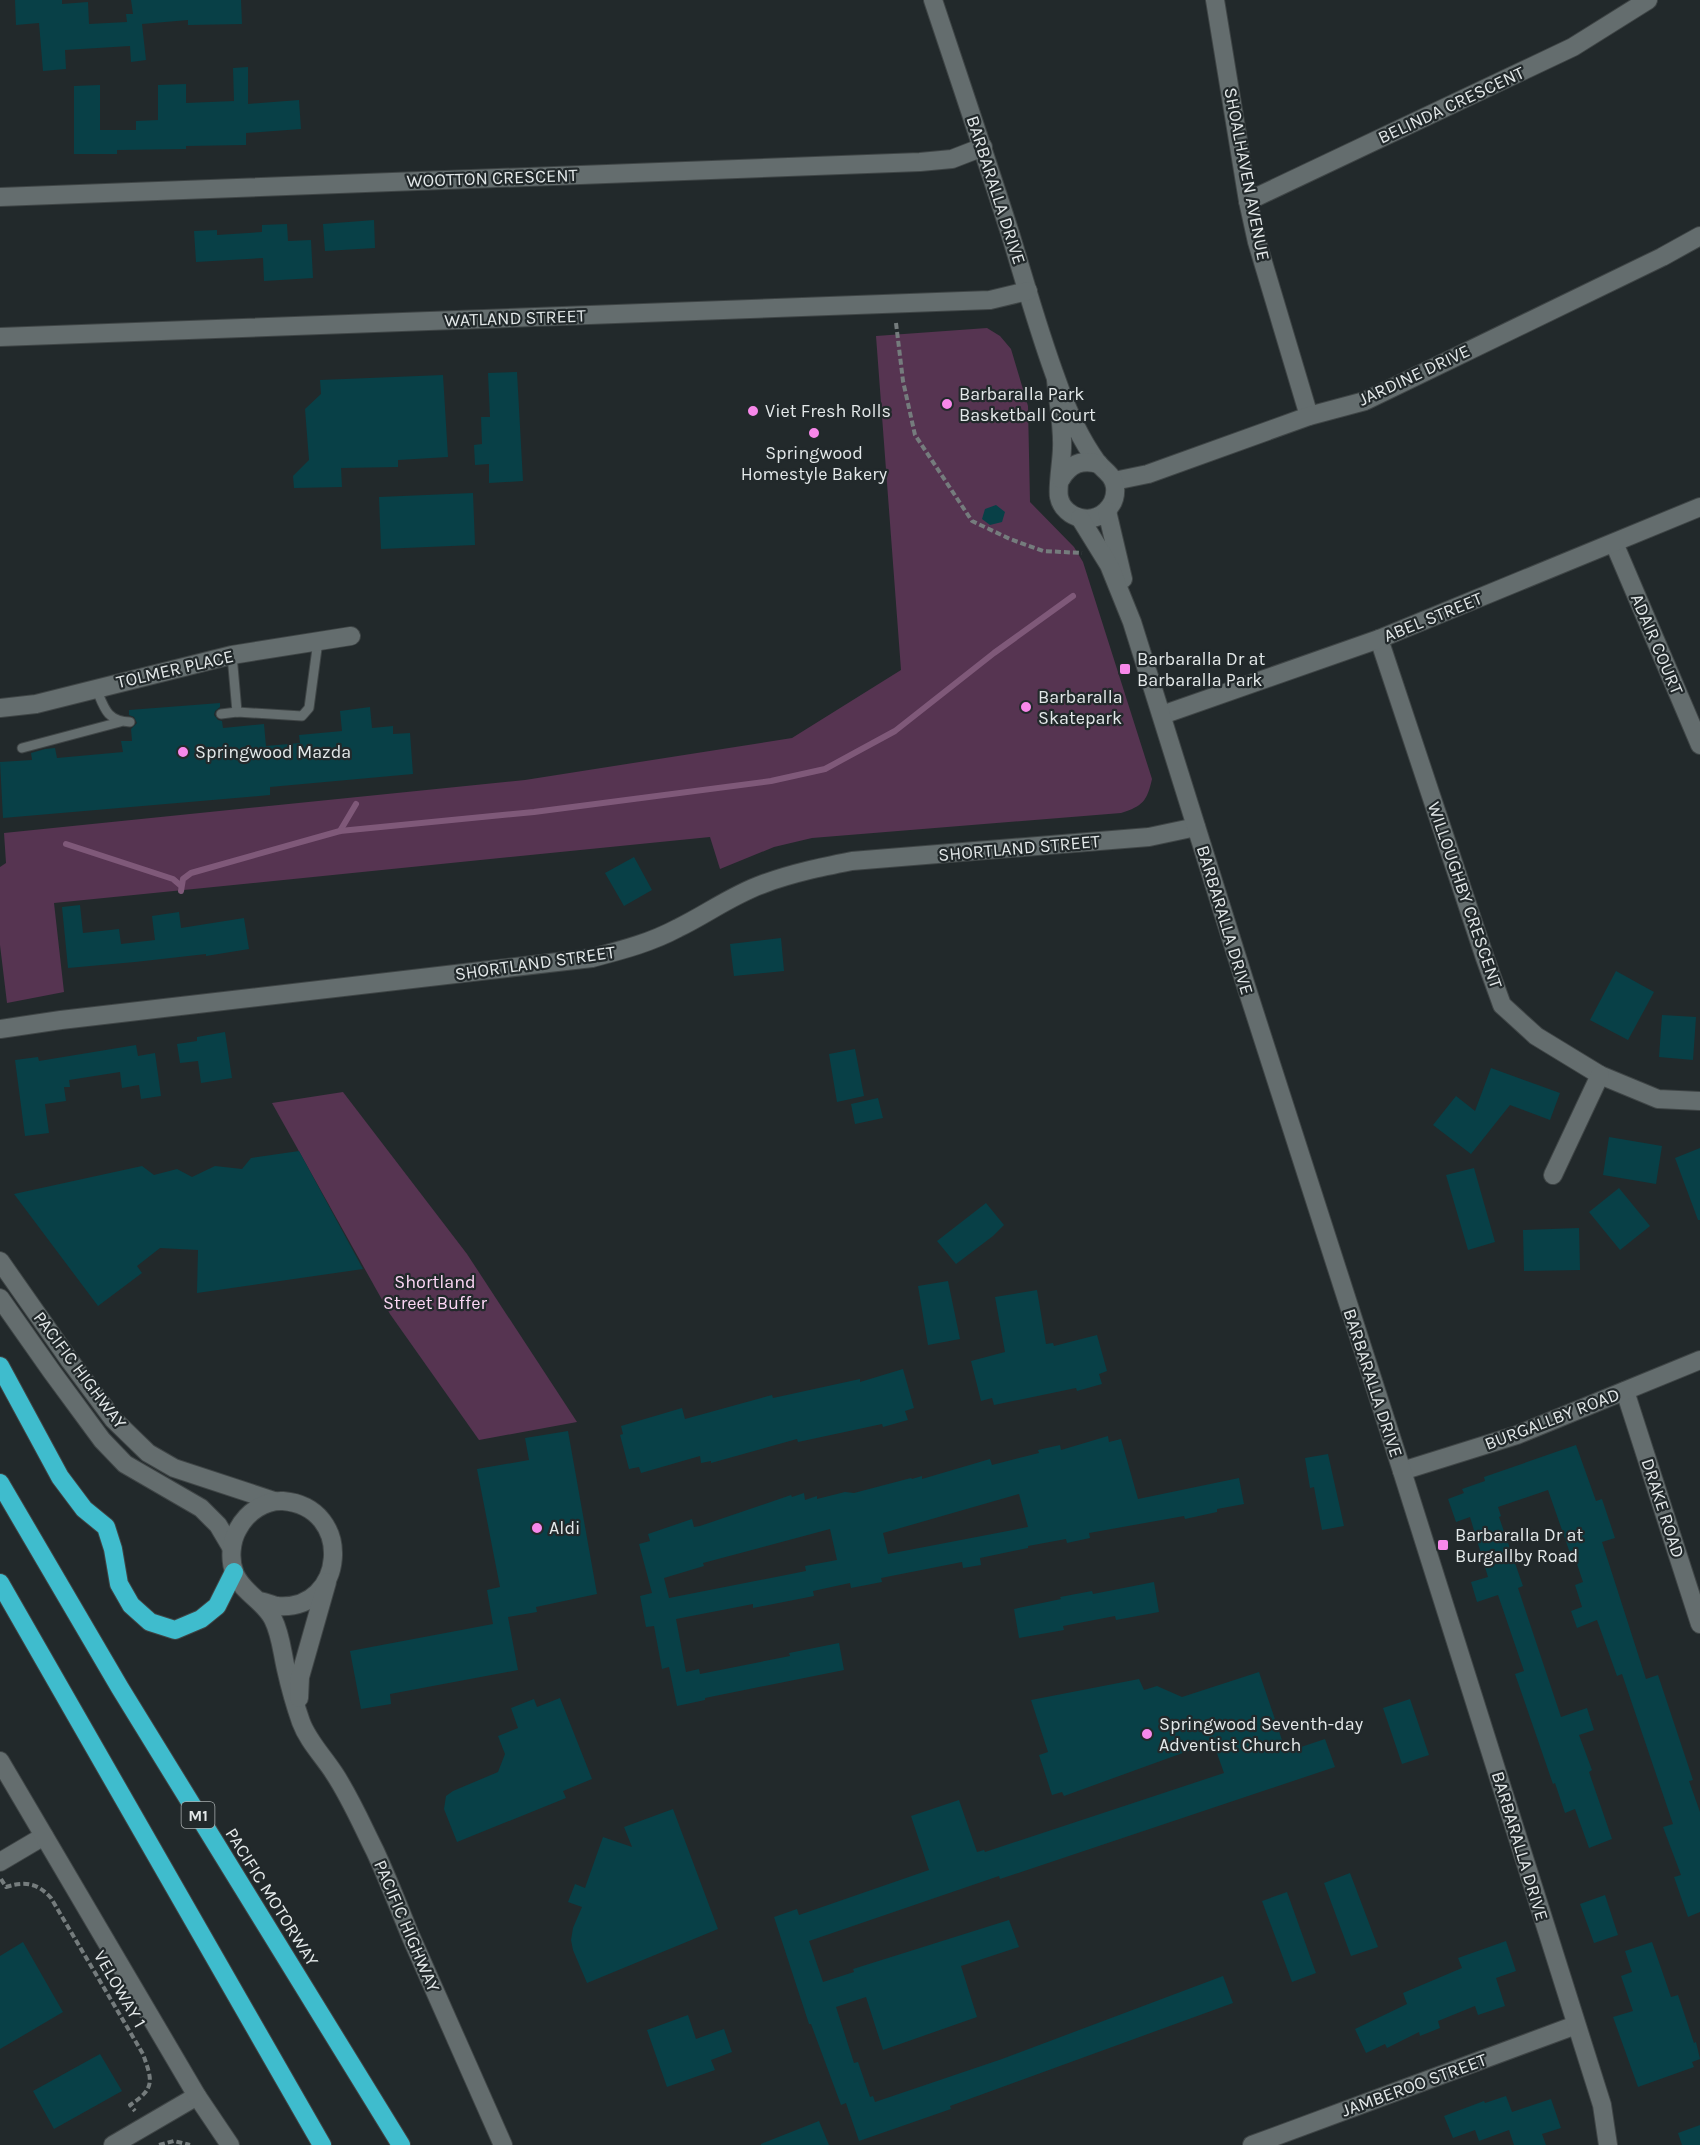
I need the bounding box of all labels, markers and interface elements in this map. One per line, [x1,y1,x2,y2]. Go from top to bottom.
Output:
street label: BELINDA CRESCENT [1374,61,1528,149]
street label: SHOALHAVEN AVENUE [1219,85,1275,263]
street label: BARBARALLA DRIVE [962,113,1030,267]
street label: WOOTTON CRESCENT [406,164,578,192]
street label: WATLAND STREET [444,305,586,331]
street label: JARDINE DRIVE [1355,340,1473,410]
place label: Barbaralla Park Basketball Court [959,383,1096,426]
marker: Barbaralla Park Basketball Court [940,397,954,411]
place label: Viet Fresh Rolls [765,400,891,422]
marker: Viet Fresh Rolls [746,404,760,418]
marker: Springwood Homestyle Bakery [807,426,821,440]
place label: Springwood Homestyle Bakery [741,442,888,485]
street label: ABEL STREET [1380,587,1486,647]
street label: ADAIR COURT [1626,590,1688,698]
street label: TOLMER PLACE [114,645,236,693]
place label: Barbaralla Dr at Barbaralla Park [1137,648,1265,691]
marker: Barbaralla Dr at Barbaralla Park [1118,662,1132,676]
place label: Barbaralla Skatepark [1038,686,1123,729]
marker: Barbaralla Skatepark [1019,700,1033,714]
place label: Springwood Mazda [195,741,351,763]
marker: Springwood Mazda [176,745,190,759]
street label: WILLOUGHBY CRESCENT [1423,799,1507,991]
street label: SHORTLAND STREET [937,830,1101,866]
street label: BARBARALLA DRIVE [1192,843,1258,997]
street label: SHORTLAND STREET [453,941,617,985]
park label: Shortland Street Buffer [383,1271,487,1314]
street label: BARBARALLA DRIVE [1339,1306,1407,1460]
street label: PACIFIC HIGHWAY [29,1307,131,1433]
street label: BURGALLBY ROAD [1481,1383,1623,1455]
street label: DRAKE ROAD [1637,1455,1689,1561]
place label: Aldi [549,1517,580,1539]
marker: Aldi [530,1521,544,1535]
place label: Barbaralla Dr at Burgallby Road [1455,1524,1583,1567]
marker: Barbaralla Dr at Burgallby Road [1436,1538,1450,1552]
place label: Springwood Seventh-day Adventist Church [1159,1713,1364,1756]
marker: Springwood Seventh-day Adventist Church [1140,1727,1154,1741]
street label: BARBARALLA DRIVE [1487,1769,1553,1923]
road number: M1 [182,1802,214,1828]
street label: PACIFIC MOTORWAY [220,1824,324,1970]
street label: PACIFIC HIGHWAY [369,1857,445,1996]
street label: VELOWAY 1 [89,1946,151,2032]
street label: JAMBEROO STREET [1338,2049,1490,2121]

